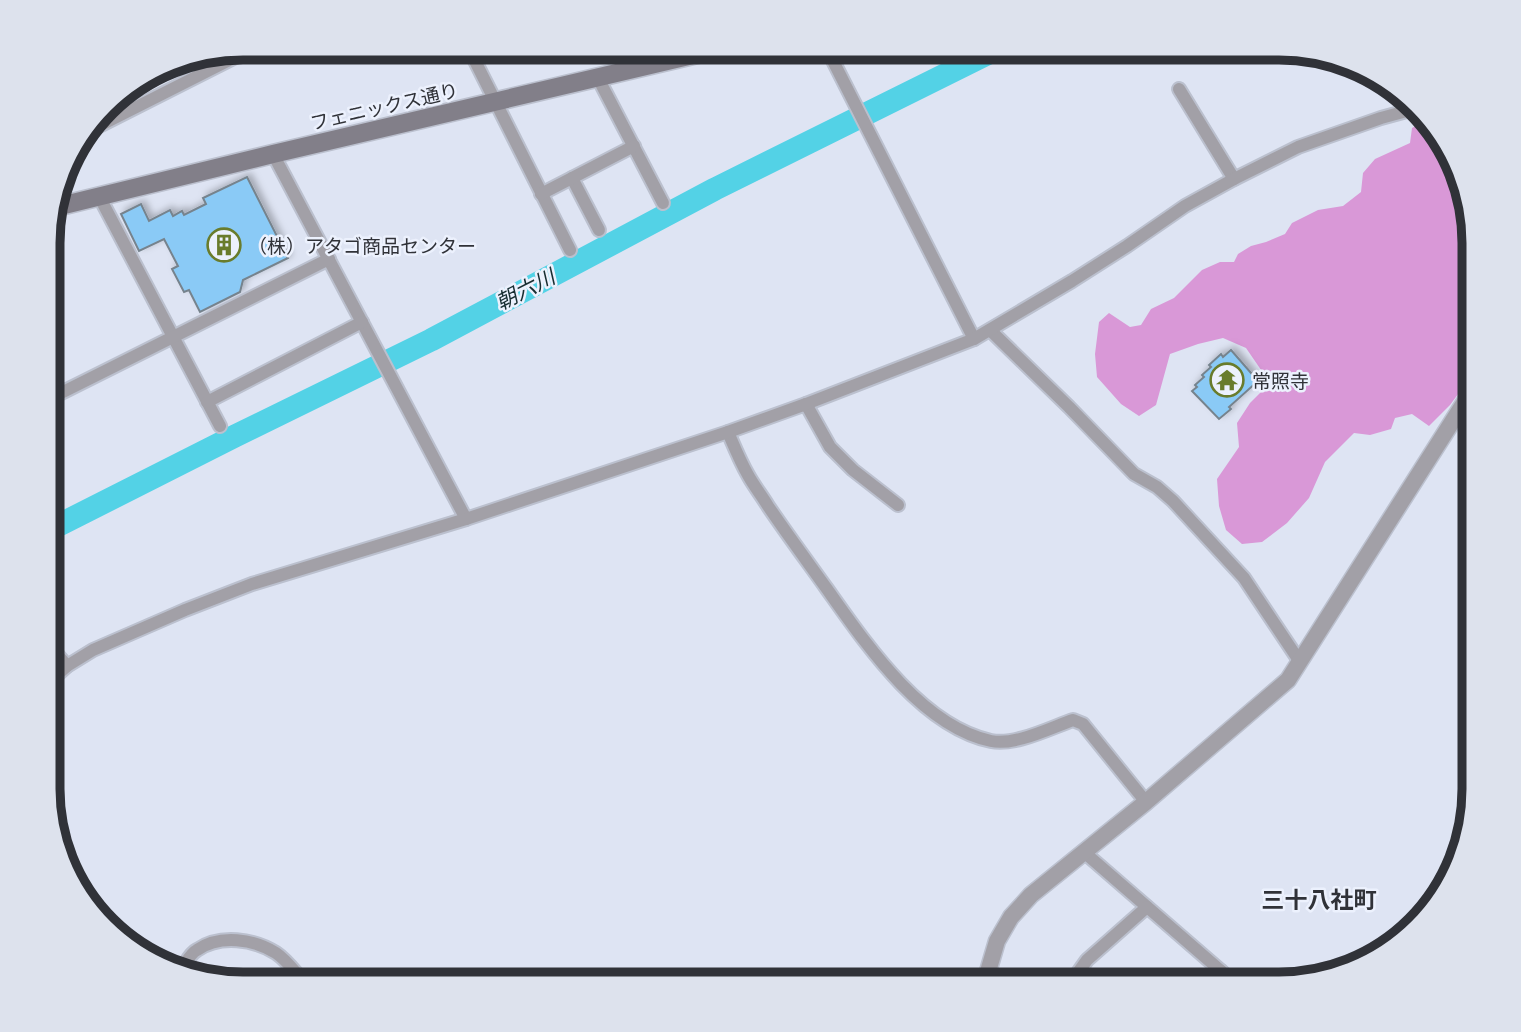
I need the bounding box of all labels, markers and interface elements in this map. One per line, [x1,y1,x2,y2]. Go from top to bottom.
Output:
street label: フェニックス通り [307,75,461,137]
building icon: （株）アタゴ商品センター [205,226,243,264]
place label: （株）アタゴ商品センター [248,231,476,260]
water label: 朝六川 [490,260,562,318]
temple icon: 常照寺 [1208,361,1246,399]
place label: 常照寺 [1252,366,1309,395]
district label: 三十八社町 [1262,882,1377,917]

